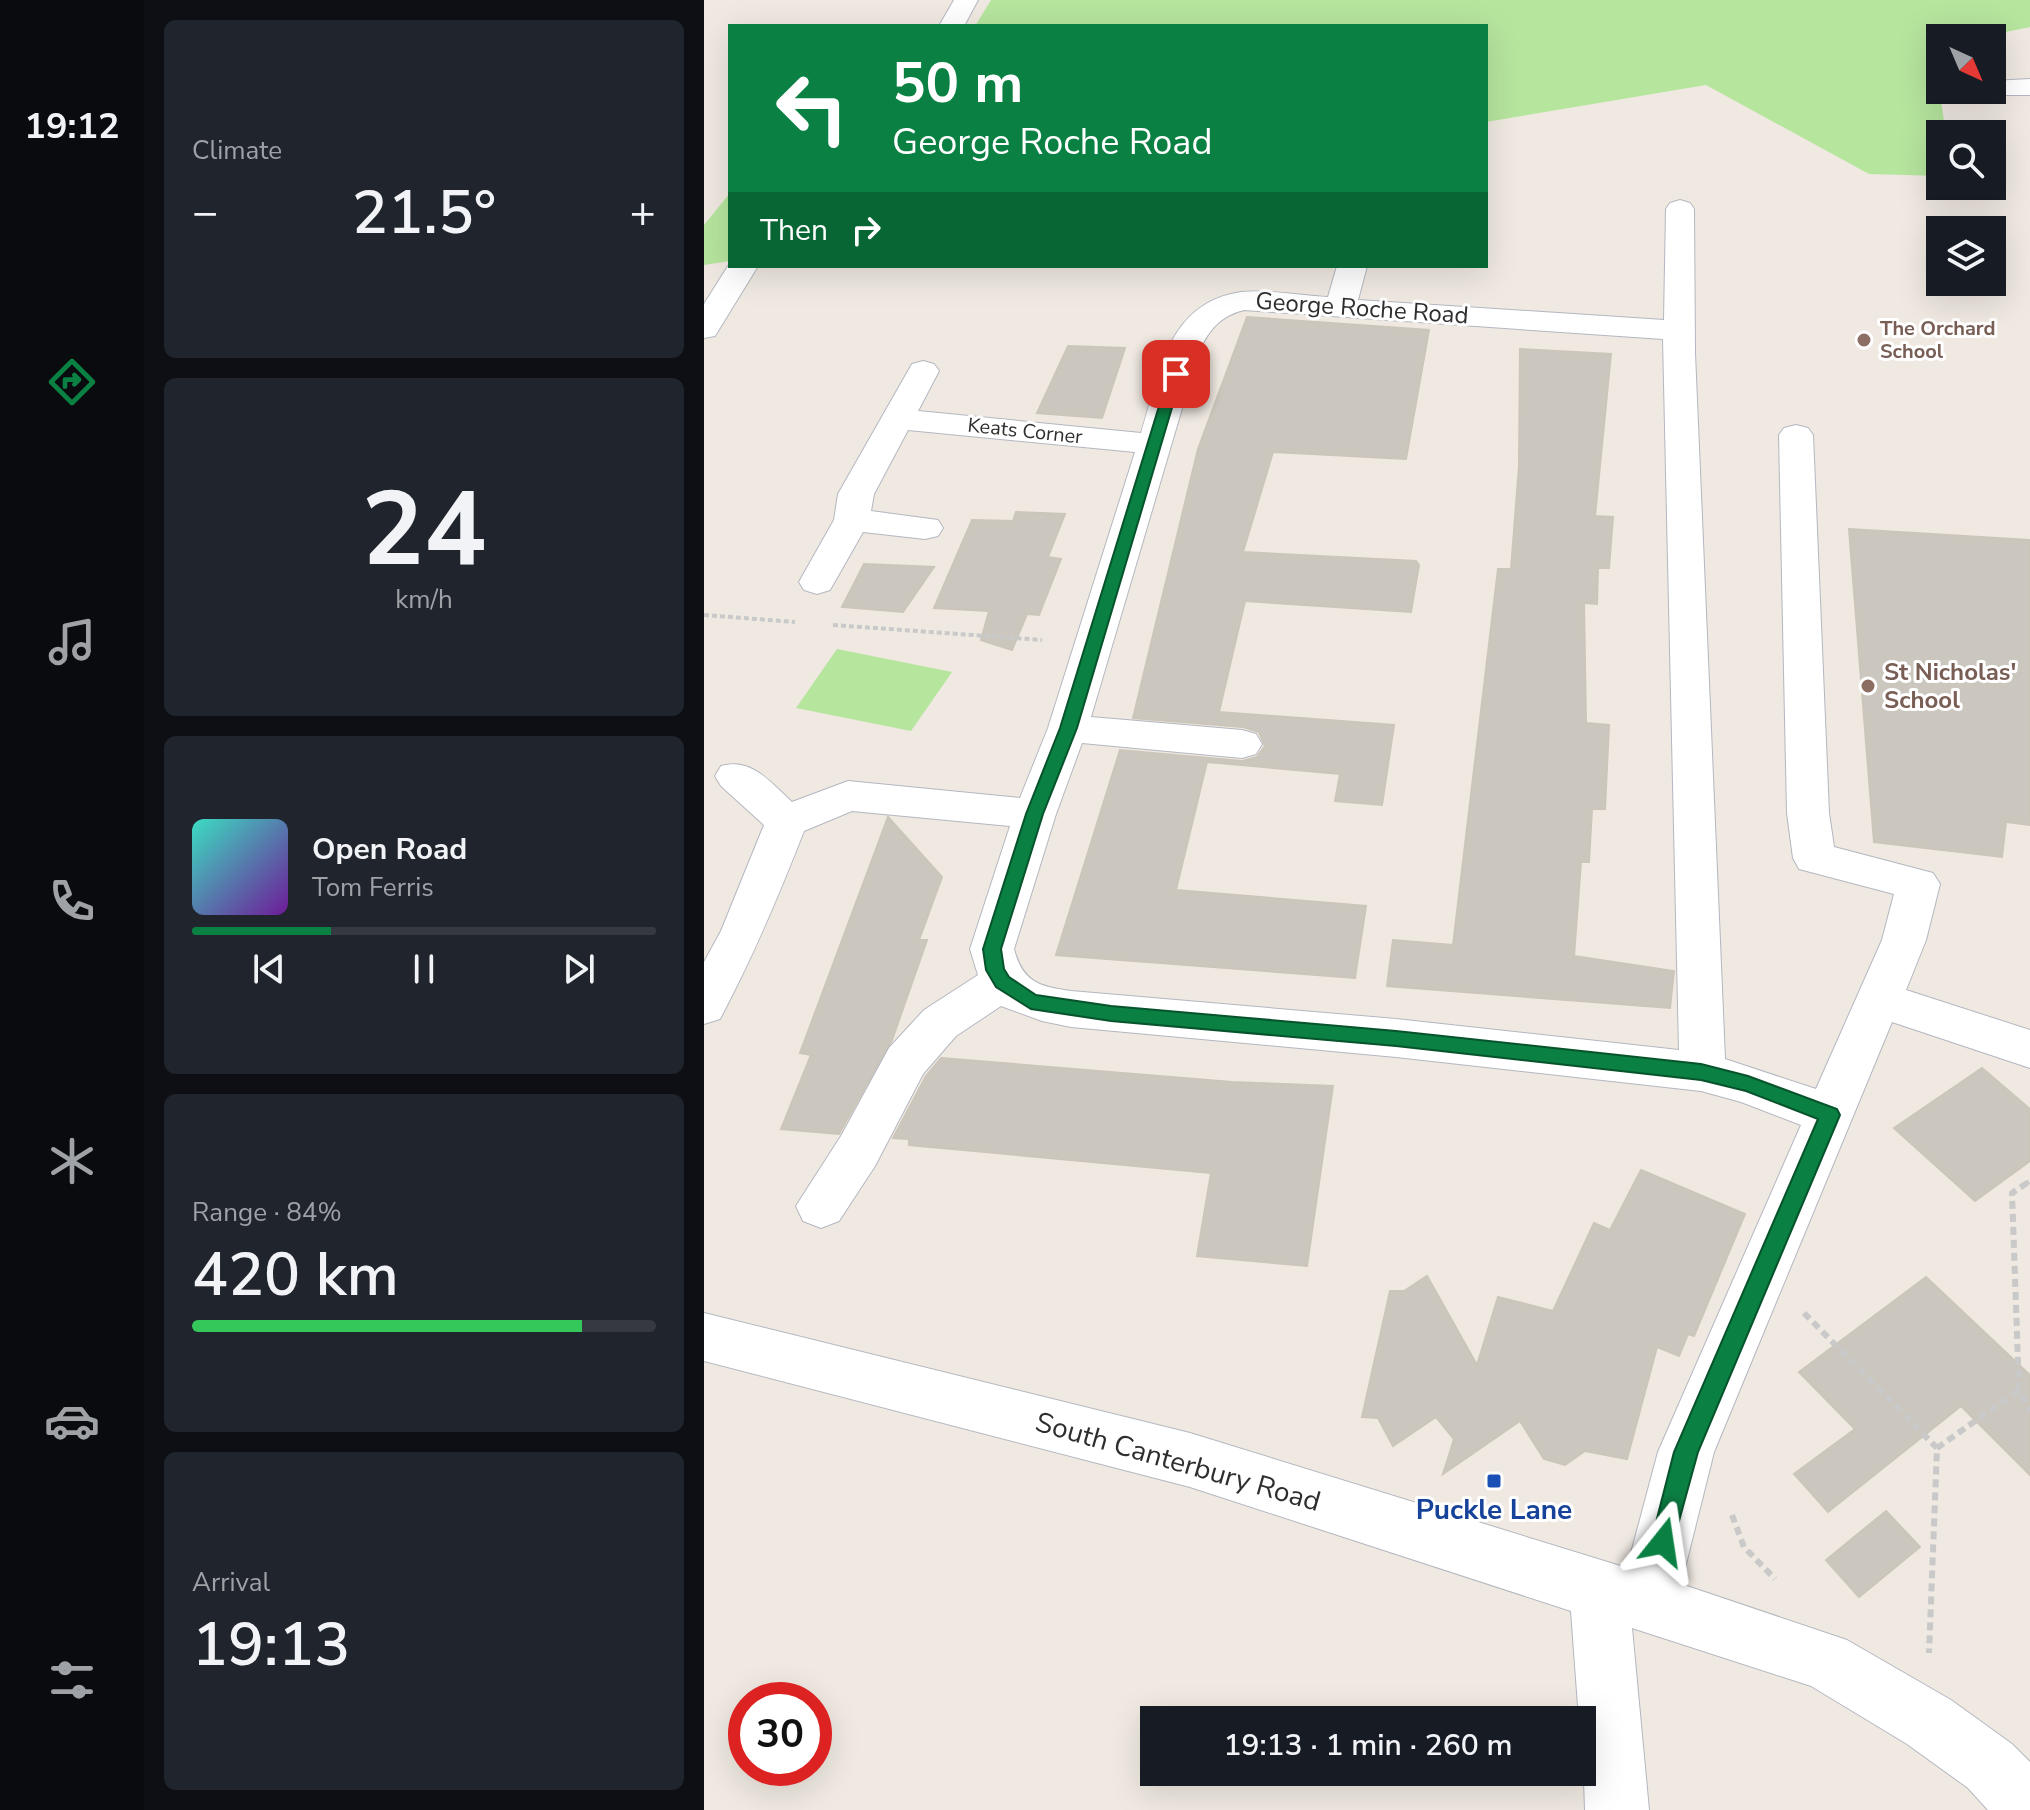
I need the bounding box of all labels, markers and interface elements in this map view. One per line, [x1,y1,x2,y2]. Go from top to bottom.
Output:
north arrow [1926,24,2006,104]
map controls [1926,24,2006,296]
text: 50 m [892,45,1023,122]
icon: left [760,56,864,160]
text: 19:12 [24,102,120,151]
text: George Roche Road [892,118,1212,167]
button: search [1926,120,2006,200]
text: Climate [192,133,282,168]
text: 21.5° [352,172,496,254]
text: − [192,183,218,243]
text: + [630,183,656,243]
icon: right [844,208,888,252]
text: Then [760,210,828,251]
button: layers [1926,216,2006,296]
street label: George Roche Road [1254,285,1470,331]
place label: The Orchard School [1880,315,1996,365]
marker: The Orchard School [1855,331,1873,349]
pin [1142,340,1210,408]
icon: arrive [1154,352,1198,396]
icon: directions [44,354,100,410]
street label: Keats Corner [966,412,1084,450]
text: 24 [362,459,486,601]
text: km/h [395,582,453,617]
icon: music [44,614,100,670]
place label: St Nicholas' School [1884,656,2016,716]
marker: St Nicholas' School [1859,677,1877,695]
text: Open Road [312,829,467,870]
text: Tom Ferris [312,870,434,905]
icon: phone [44,873,100,929]
icon: previous [247,947,291,991]
icon: pause [402,947,446,991]
icon: next [557,947,601,991]
icon: climate [44,1133,100,1189]
text: Range · 84% [192,1195,342,1230]
text: 420 km [192,1234,399,1316]
icon: car [44,1393,100,1449]
street label: South Canterbury Road [1031,1403,1325,1521]
marker: Puckle Lane [1485,1472,1503,1490]
place label: Puckle Lane [1416,1491,1572,1529]
position arrow [1621,1500,1705,1584]
text: Arrival [192,1565,270,1600]
text: 19:13 [192,1604,350,1686]
icon: filters [44,1652,100,1708]
speed limit sign: 30 [728,1682,832,1786]
text: 19:13 · 1 min · 260 m [1223,1725,1513,1766]

